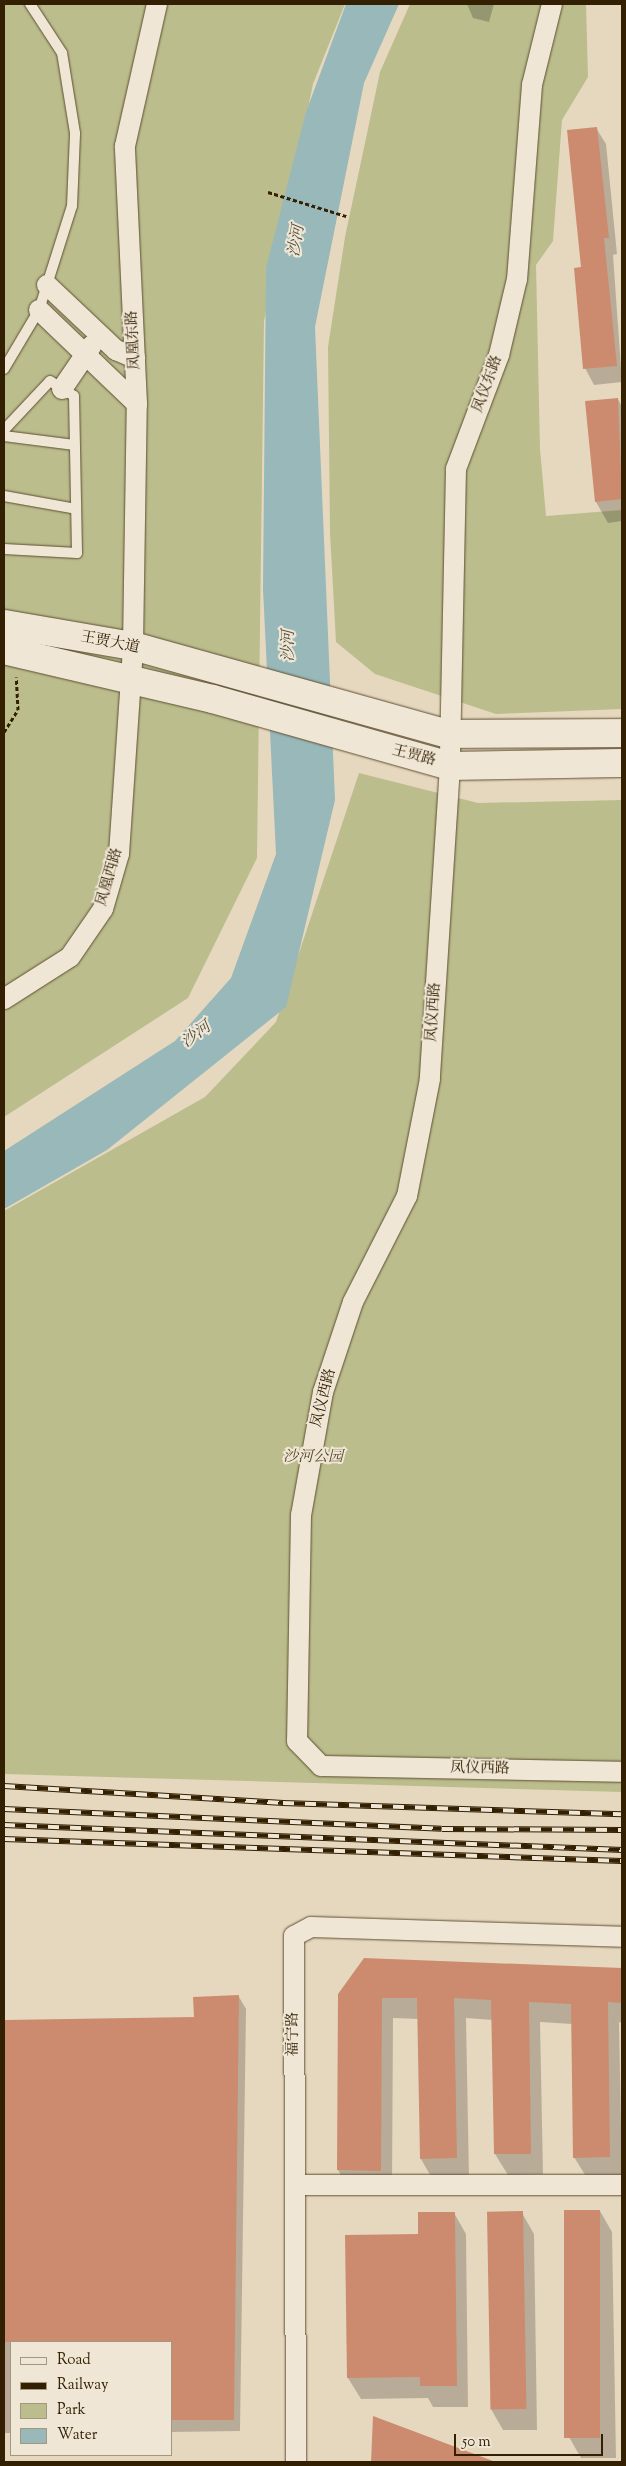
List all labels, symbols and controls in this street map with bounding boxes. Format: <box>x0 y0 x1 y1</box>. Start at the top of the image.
water label: 沙河 <box>286 224 310 258</box>
street label: 凤凰东路 <box>123 310 145 370</box>
street label: 凤仪东路 <box>469 353 507 415</box>
street label: 王贾大道 <box>79 628 141 658</box>
water label: 沙河 <box>280 630 300 662</box>
street label: 王贾路 <box>390 741 438 771</box>
street label: 凤凰西路 <box>93 846 127 908</box>
street label: 凤仪西路 <box>423 981 445 1043</box>
water label: 沙河 <box>178 1019 216 1053</box>
street label: 凤仪西路 <box>308 1367 340 1429</box>
park label: 沙河公园 <box>283 1449 343 1467</box>
street label: 凤仪西路 <box>450 1759 510 1779</box>
street label: 福宁路 <box>285 2012 303 2056</box>
legend <box>10 2341 172 2456</box>
text: Road <box>57 2350 91 2371</box>
text: Railway <box>57 2375 108 2396</box>
text: Park <box>57 2400 86 2421</box>
scale bar <box>456 2424 605 2456</box>
text: Water <box>57 2425 97 2446</box>
text: 50 m <box>462 2432 491 2453</box>

